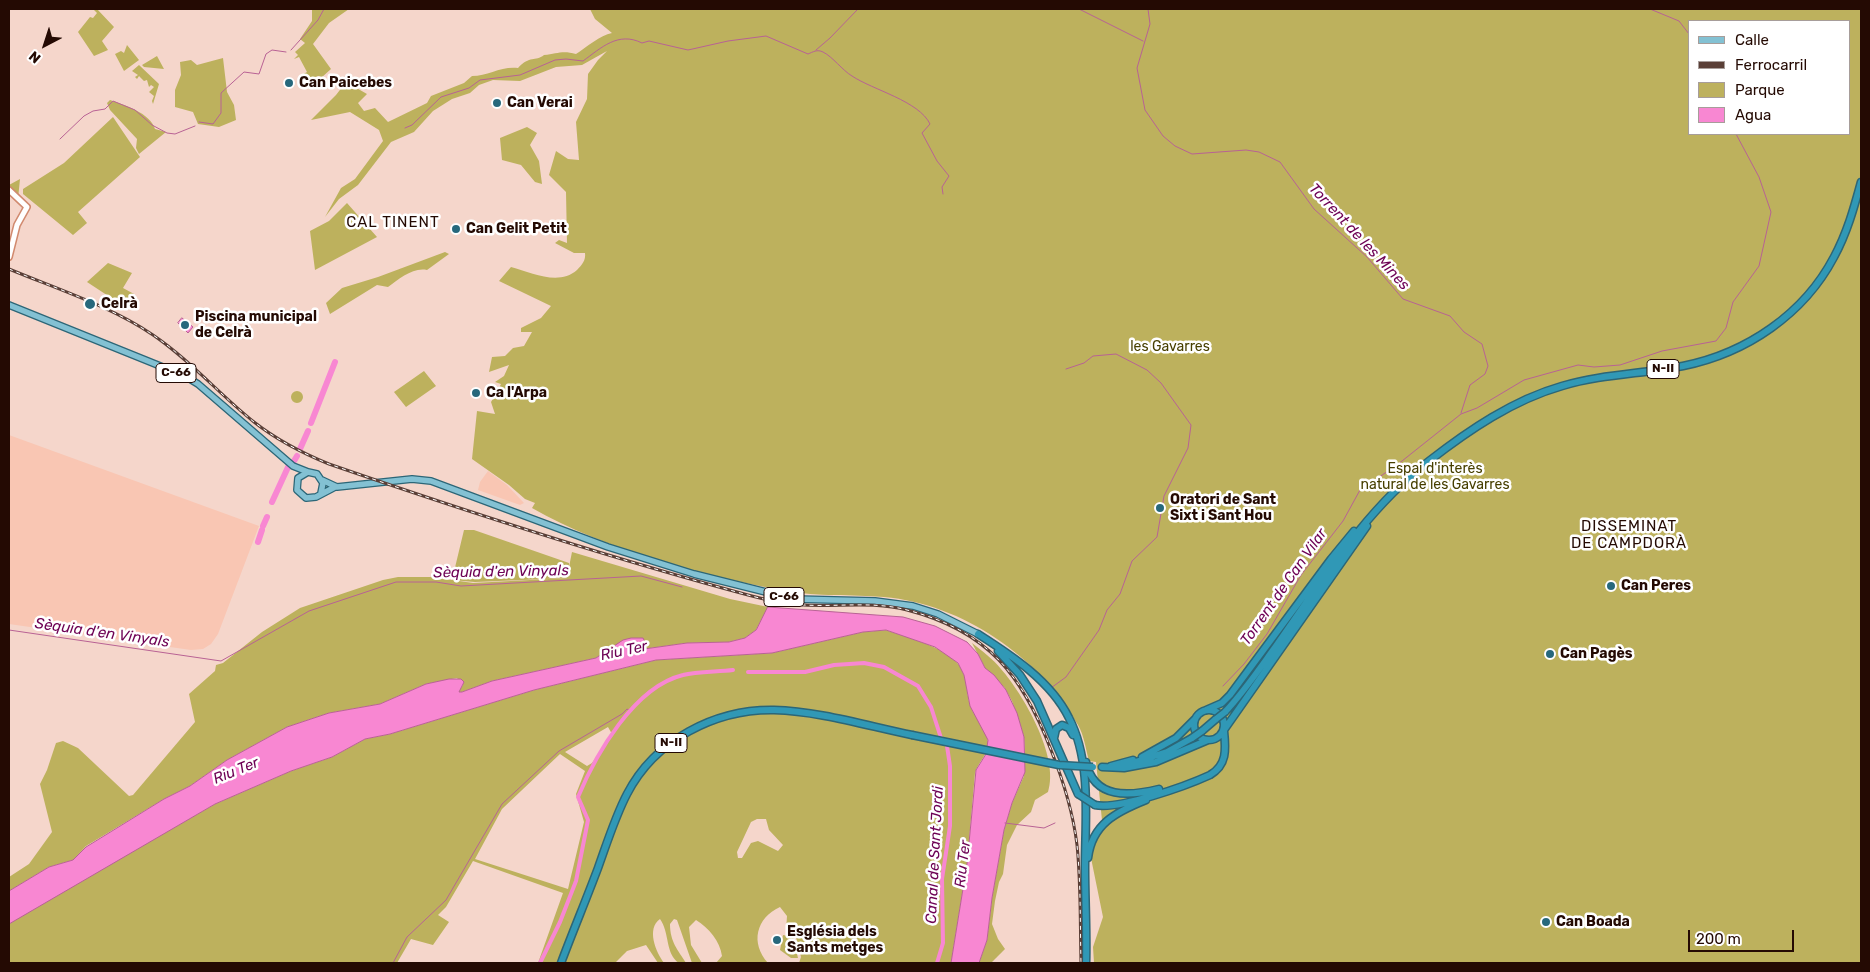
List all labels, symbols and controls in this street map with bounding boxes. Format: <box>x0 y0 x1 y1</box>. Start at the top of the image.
north arrow <box>20 20 70 70</box>
legend <box>1688 20 1850 135</box>
text: Calle <box>1735 31 1769 49</box>
text: N <box>26 47 44 67</box>
text: Ferrocarril <box>1735 56 1807 74</box>
place label: Can Paicebes <box>299 75 392 91</box>
marker: Can Paicebes <box>283 77 295 89</box>
text: Parque <box>1735 81 1785 99</box>
place label: Can Verai <box>507 95 573 111</box>
marker: Can Verai <box>491 97 503 109</box>
text: Agua <box>1735 106 1771 124</box>
water label: Torrent de les Mines <box>1305 180 1413 294</box>
district label: CAL TINENT <box>345 214 441 232</box>
place label: Can Gelit Petit <box>466 221 567 237</box>
marker: Can Gelit Petit <box>450 223 462 235</box>
place label: Celrà <box>101 296 138 312</box>
marker: Celrà <box>83 297 97 311</box>
place label: Piscina municipal de Celrà <box>195 309 317 342</box>
marker: Piscina municipal de Celrà <box>179 319 191 331</box>
park label: les Gavarres <box>1130 339 1210 355</box>
road number: N-II <box>1647 359 1679 378</box>
road number: C-66 <box>156 363 196 382</box>
place label: Ca l'Arpa <box>486 385 547 401</box>
marker: Ca l'Arpa <box>470 387 482 399</box>
park label: Espai d'interès natural de les Gavarres <box>1360 461 1510 494</box>
place label: Oratori de Sant Sixt i Sant Hou <box>1170 492 1276 524</box>
marker: Oratori de Sant Sixt i Sant Hou <box>1154 502 1166 514</box>
district label: DISSEMINAT DE CAMPDORÀ <box>1570 518 1688 553</box>
water label: Torrent de Can Vilar <box>1237 525 1331 649</box>
water label: Sèquia d'en Vinyals <box>433 562 569 582</box>
place label: Can Peres <box>1621 578 1691 594</box>
marker: Can Peres <box>1605 580 1617 592</box>
road number: C-66 <box>764 588 804 606</box>
water label: Sèquia d'en Vinyals <box>34 615 170 651</box>
water label: Riu Ter <box>599 637 649 665</box>
place label: Can Pagès <box>1560 646 1633 662</box>
marker: Can Pagès <box>1544 648 1556 660</box>
road number: N-II <box>655 734 687 752</box>
water label: Riu Ter <box>211 754 261 788</box>
water label: Canal de Sant Jordi <box>922 786 948 924</box>
water label: Riu Ter <box>951 839 975 889</box>
place label: Can Boada <box>1556 914 1630 930</box>
marker: Can Boada <box>1540 916 1552 928</box>
scale bar <box>1690 920 1796 952</box>
place label: Església dels Sants metges <box>787 924 883 956</box>
text: 200 m <box>1696 930 1741 948</box>
marker: Església dels Sants metges <box>771 934 783 946</box>

